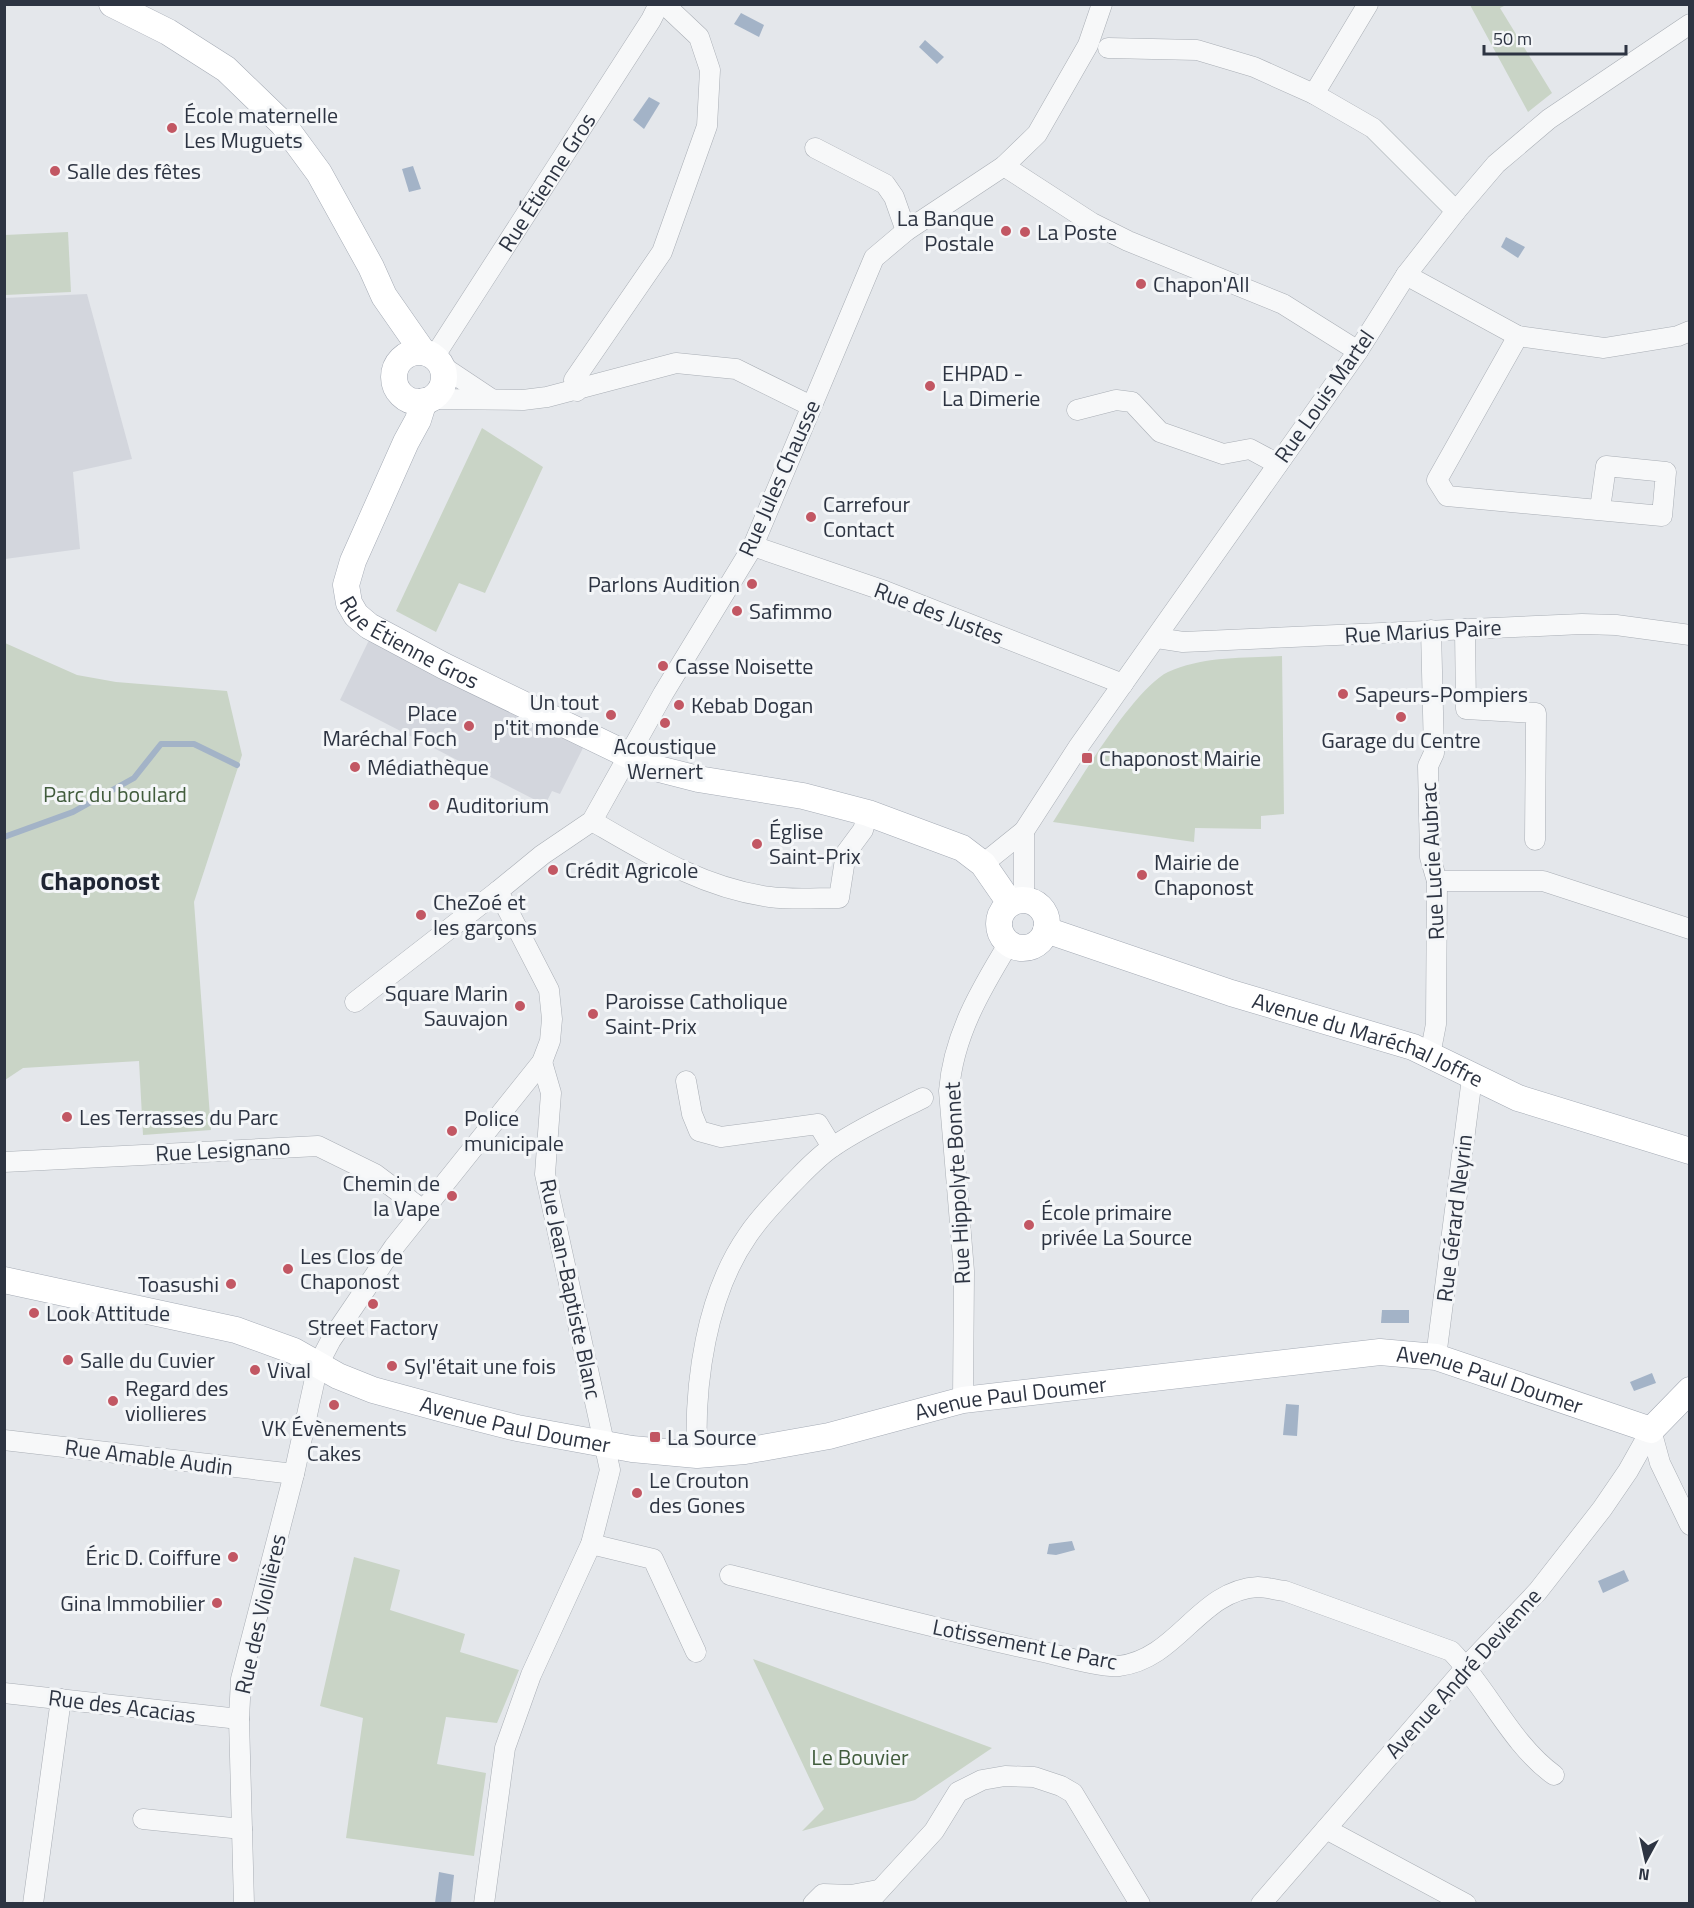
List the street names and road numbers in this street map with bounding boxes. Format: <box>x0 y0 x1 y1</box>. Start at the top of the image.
street label: Rue Étienne Gros <box>489 106 604 258</box>
street label: Rue Louis Martel <box>1265 322 1383 470</box>
street label: Rue Jules Chausse <box>729 394 829 562</box>
street label: Rue des Justes <box>869 573 1009 653</box>
street label: Rue Étienne Gros <box>331 589 485 698</box>
street label: Rue Marius Paire <box>1344 610 1502 652</box>
street label: Rue Lucie Aubrac <box>1411 781 1453 941</box>
street label: Avenue du Maréchal Joffre <box>1248 983 1489 1096</box>
street label: Rue Hippolyte Bonnet <box>935 1081 979 1285</box>
street label: Rue Lesignano <box>155 1129 291 1171</box>
street label: Rue Gérard Neyrin <box>1427 1132 1481 1304</box>
street label: Rue Jean-Baptiste Blanc <box>531 1176 611 1402</box>
street label: Avenue Paul Doumer <box>1395 1337 1588 1423</box>
street label: Avenue Paul Doumer <box>911 1367 1109 1429</box>
street label: Avenue Paul Doumer <box>416 1387 614 1462</box>
street label: Rue Amable Audin <box>63 1430 235 1484</box>
street label: Rue des Viollières <box>225 1531 295 1697</box>
street label: Avenue André Devienne <box>1377 1580 1549 1766</box>
street label: Lotissement Le Parc <box>930 1609 1120 1679</box>
street label: Rue des Acacias <box>46 1680 198 1732</box>

